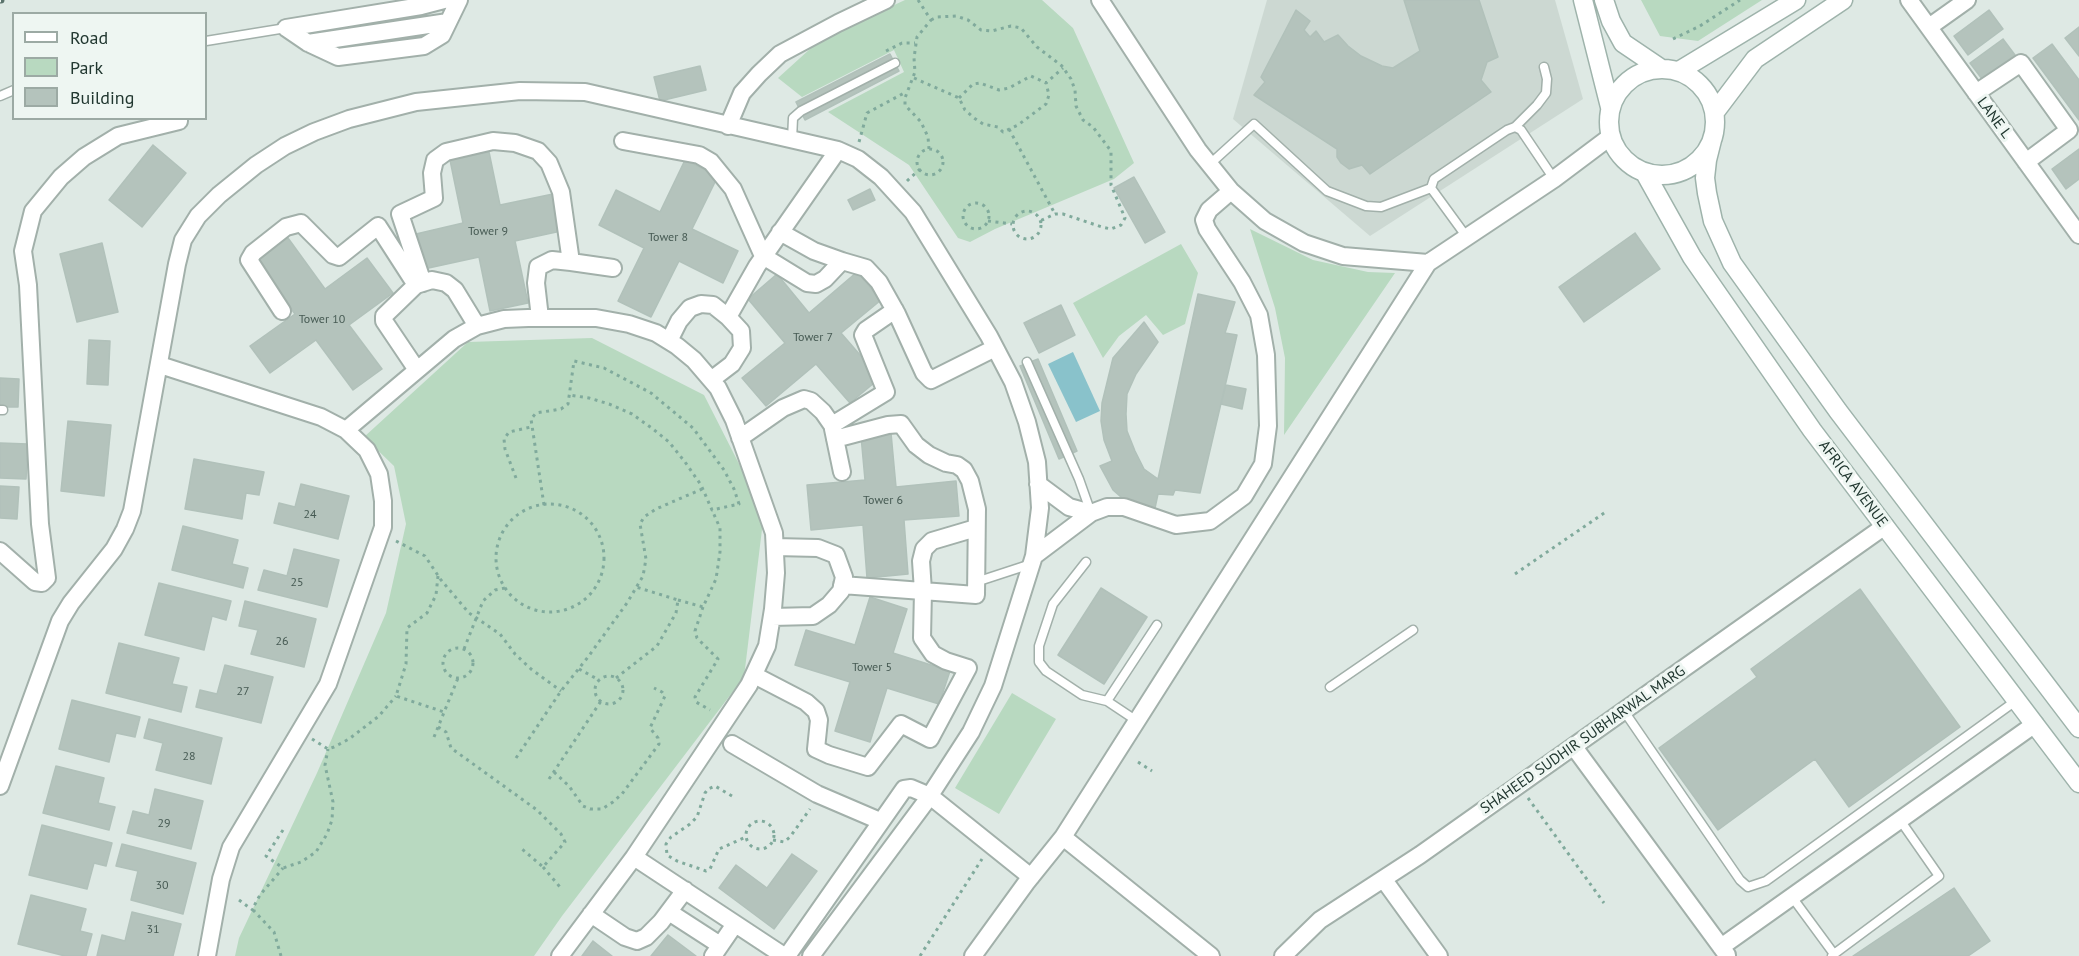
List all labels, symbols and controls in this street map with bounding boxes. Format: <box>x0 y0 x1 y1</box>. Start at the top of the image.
legend <box>12 12 207 120</box>
text: Road <box>70 26 108 49</box>
text: Park <box>70 56 103 79</box>
text: Building <box>70 86 134 109</box>
street label: LANE L <box>1973 94 2015 142</box>
house number: Tower 9 <box>468 225 508 239</box>
house number: Tower 8 <box>648 231 688 245</box>
house number: Tower 10 <box>299 313 345 327</box>
house number: Tower 7 <box>793 331 833 345</box>
street label: AFRICA AVENUE <box>1815 437 1891 531</box>
house number: Tower 6 <box>863 494 903 508</box>
house number: 24 <box>303 508 317 522</box>
house number: 25 <box>290 576 304 590</box>
house number: 26 <box>275 635 289 649</box>
house number: Tower 5 <box>852 661 892 675</box>
street label: SHAHEED SUDHIR SUBHARWAL MARG <box>1477 662 1689 818</box>
house number: 27 <box>236 685 250 699</box>
house number: 28 <box>182 750 196 764</box>
house number: 29 <box>157 817 171 831</box>
house number: 30 <box>155 879 169 893</box>
house number: 31 <box>146 923 160 937</box>

